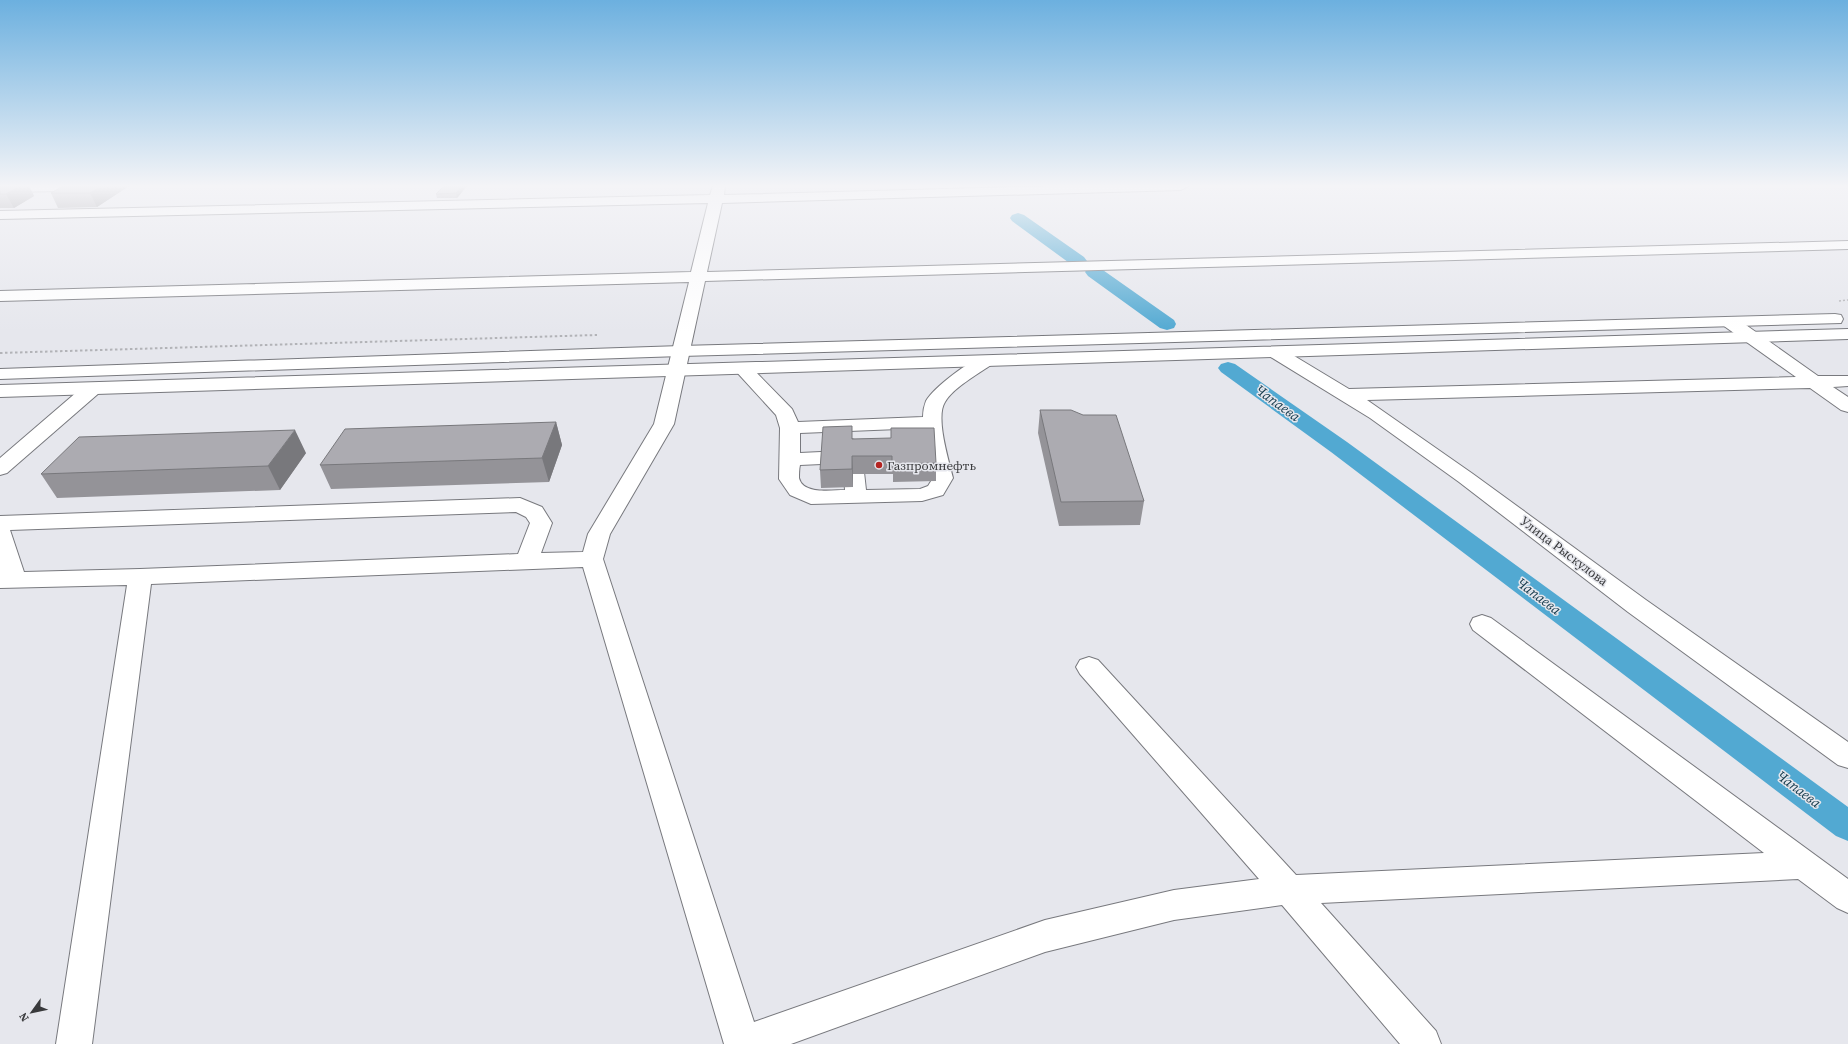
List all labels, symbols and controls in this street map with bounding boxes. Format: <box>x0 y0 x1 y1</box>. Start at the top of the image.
water label: Чапаева <box>1252 380 1305 426</box>
place label: Газпромнефть <box>887 457 976 474</box>
marker: Газпромнефть <box>874 460 884 470</box>
street label: Улица Рыскулова <box>1517 512 1612 590</box>
water label: Чапаева <box>1513 573 1566 620</box>
water label: Чапаева <box>1773 766 1826 813</box>
north arrow <box>12 992 52 1032</box>
text: N <box>16 1010 33 1025</box>

